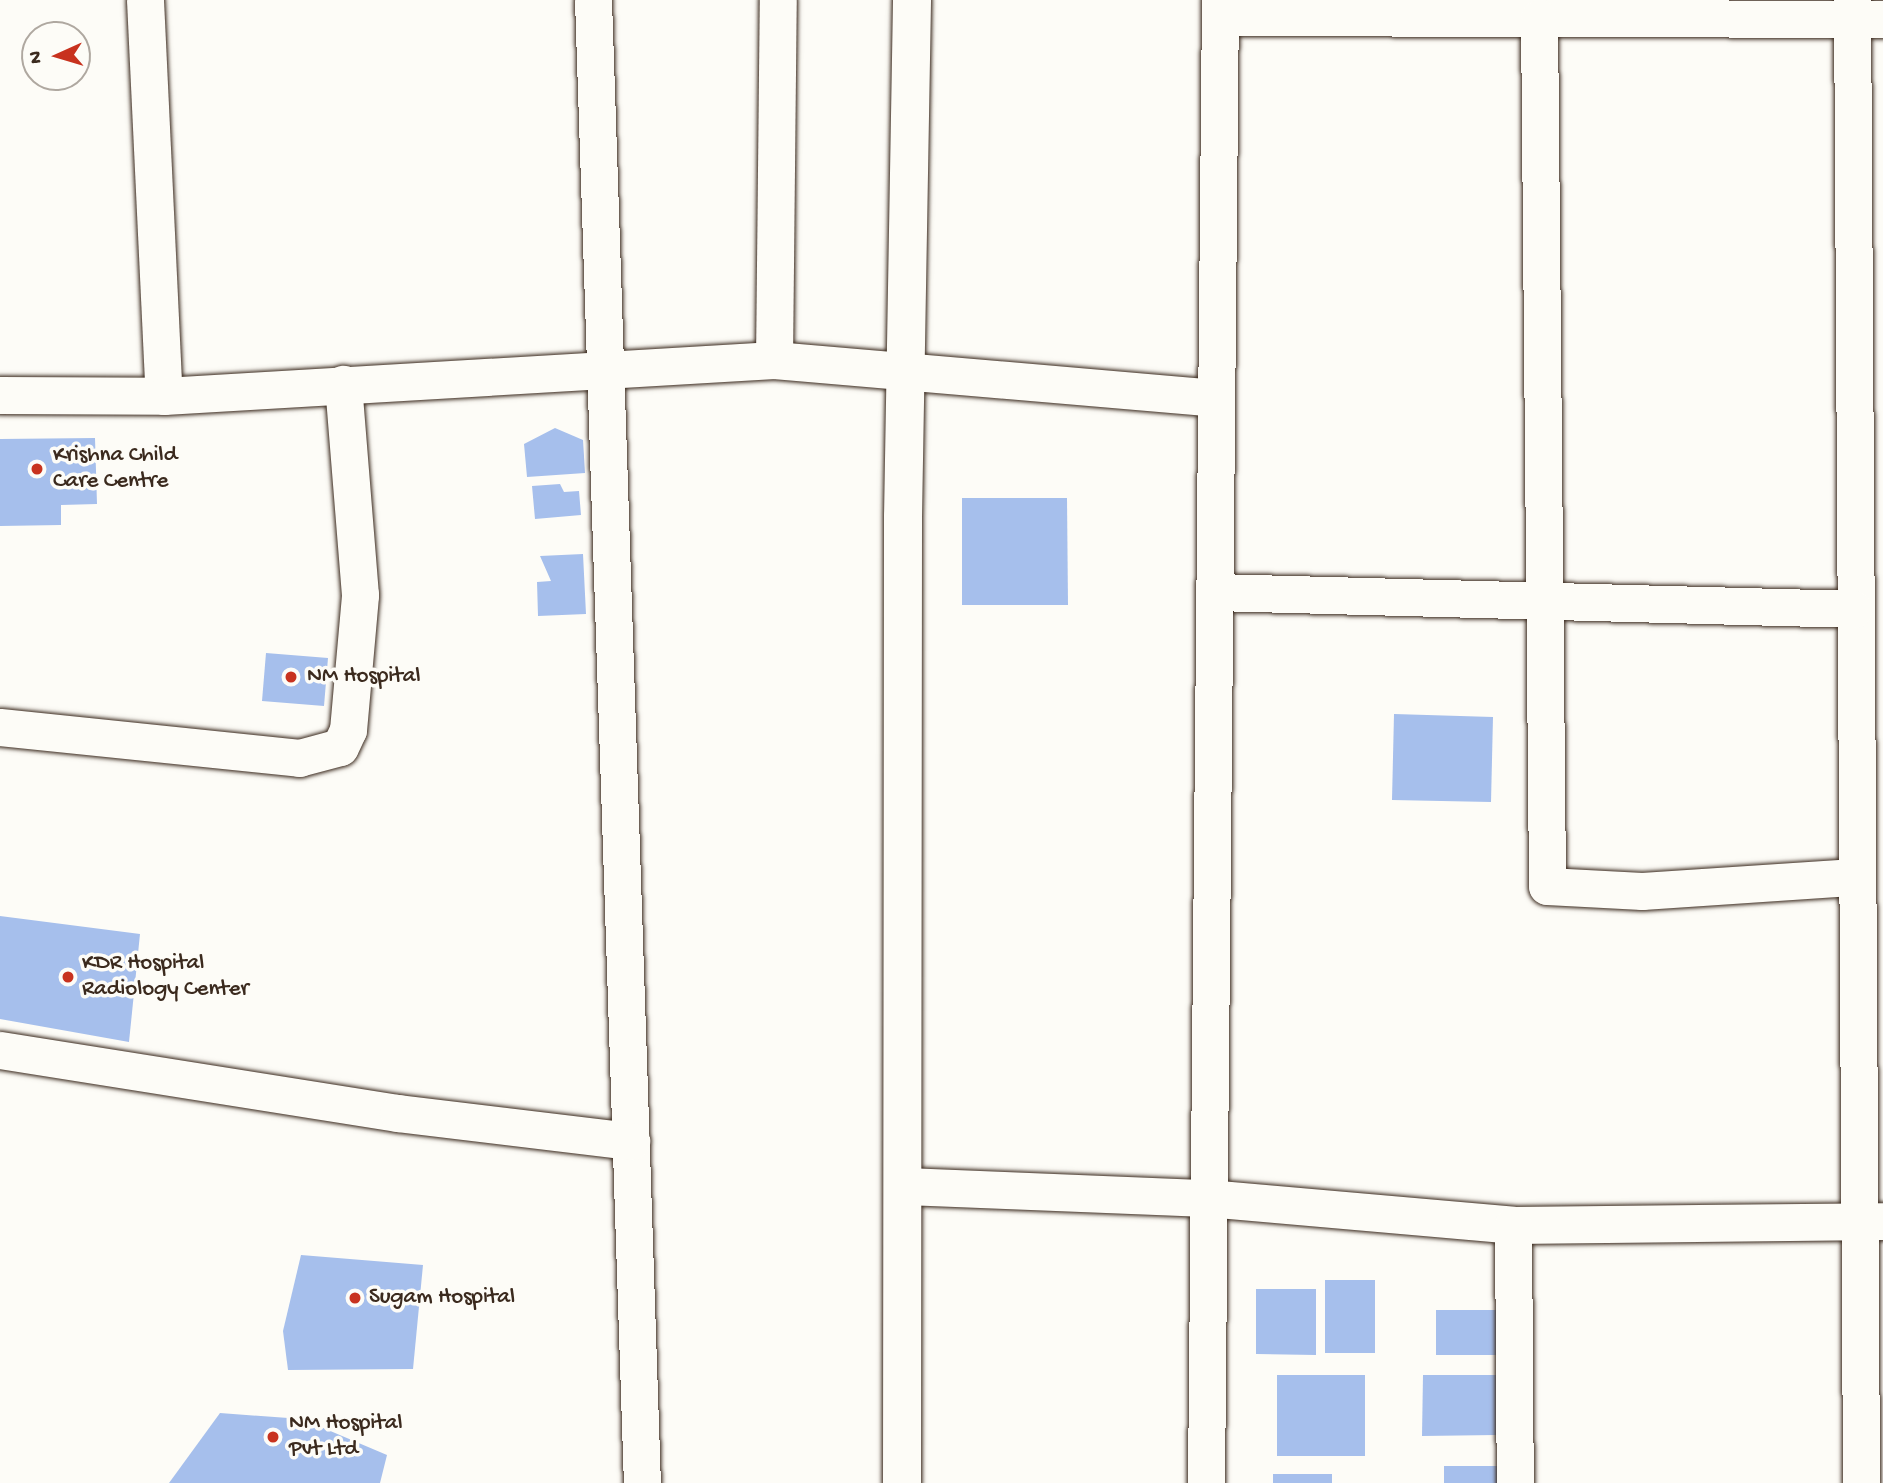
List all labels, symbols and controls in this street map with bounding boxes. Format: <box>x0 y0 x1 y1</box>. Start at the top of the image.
north arrow <box>21 21 91 91</box>
text: N <box>25 50 48 64</box>
place label: Krishna Child Care Centre <box>53 442 177 496</box>
marker: Krishna Child Care Centre <box>27 459 47 479</box>
place label: NM Hospital <box>307 663 420 691</box>
marker: NM Hospital <box>281 667 301 687</box>
place label: KDR Hospital Radiology Center <box>82 950 249 1004</box>
marker: KDR Hospital Radiology Center <box>60 969 76 985</box>
place label: Sugam Hospital <box>369 1284 515 1312</box>
marker: Sugam Hospital <box>347 1290 363 1306</box>
place label: NM Hospital Pvt Ltd <box>289 1410 402 1464</box>
marker: NM Hospital Pvt Ltd <box>263 1427 283 1447</box>

